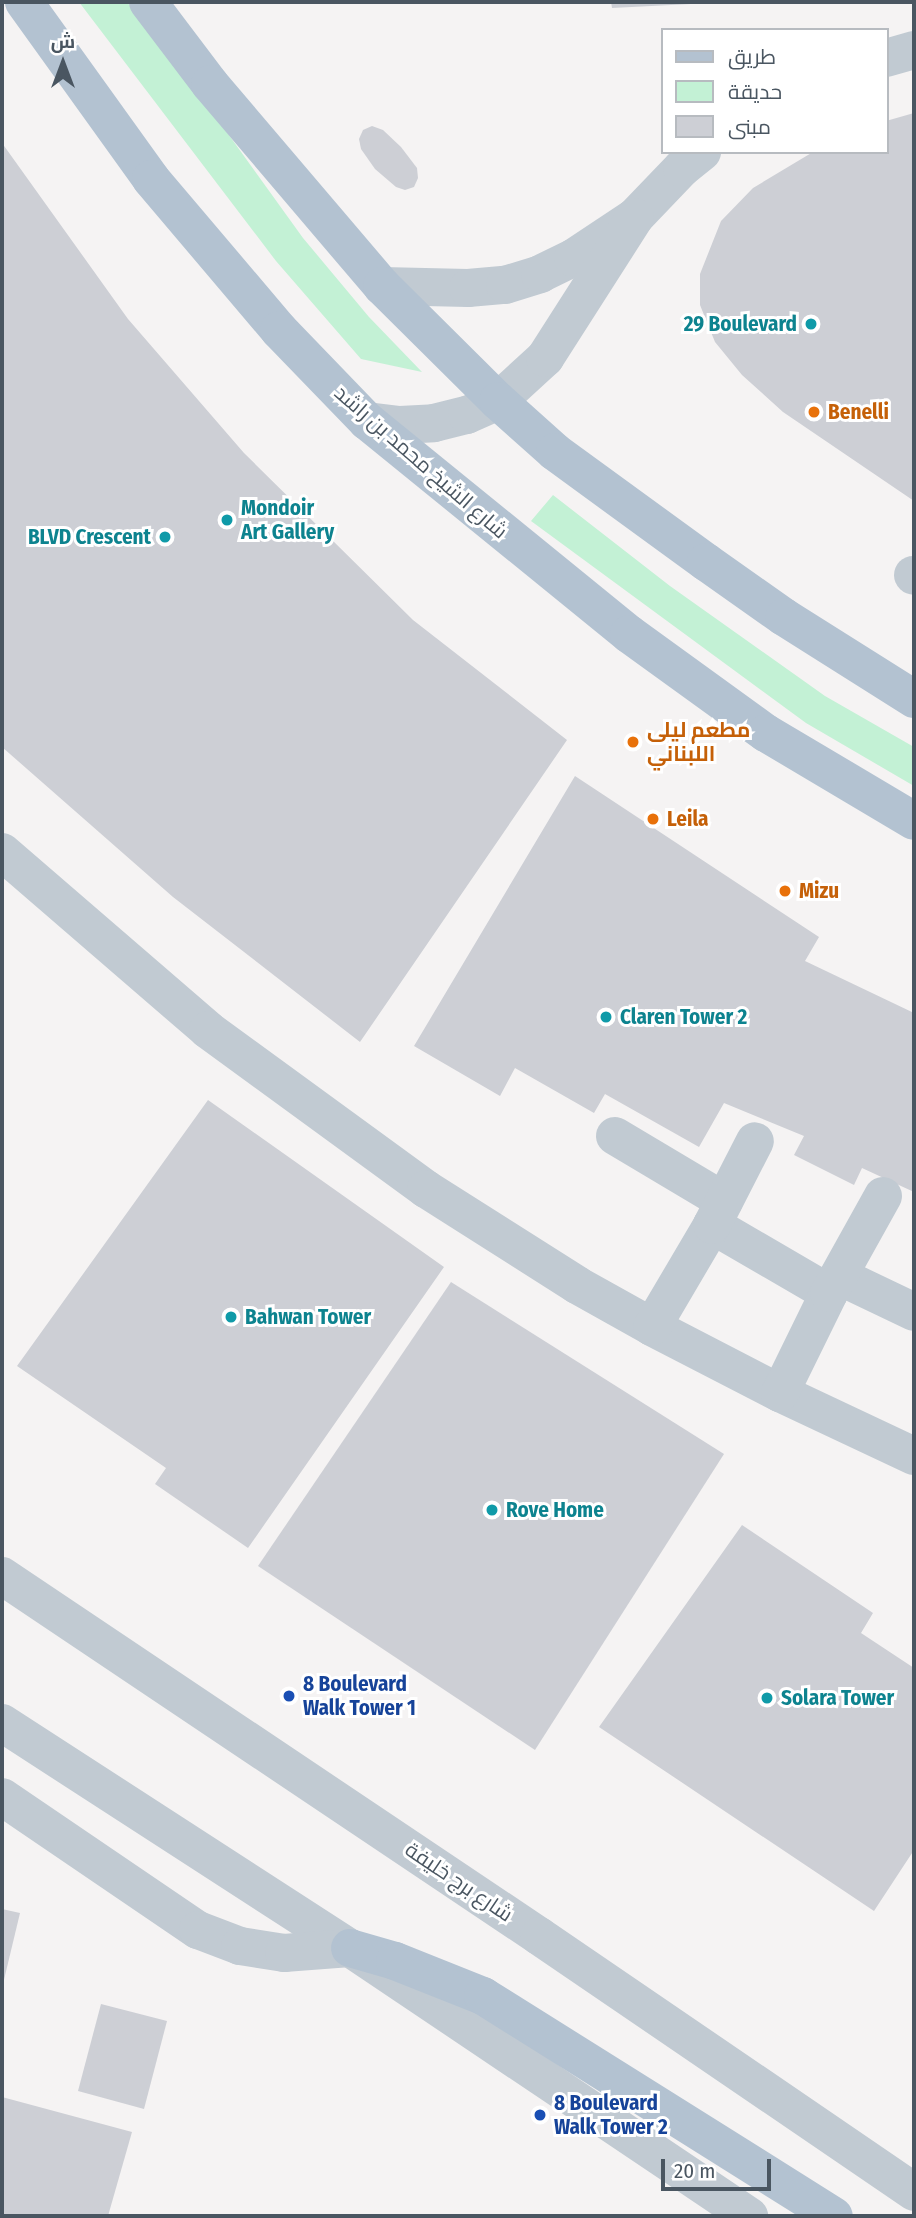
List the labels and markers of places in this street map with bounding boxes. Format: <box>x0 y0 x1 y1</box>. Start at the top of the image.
place label: 29 Boulevard <box>684 311 797 337</box>
marker: 29 Boulevard <box>803 316 819 332</box>
place label: Benelli <box>828 399 889 425</box>
marker: Benelli <box>806 404 822 420</box>
place label: Mondoir Art Gallery <box>241 495 334 545</box>
marker: Mondoir Art Gallery <box>219 512 235 528</box>
place label: BLVD Crescent <box>28 524 151 550</box>
marker: BLVD Crescent <box>157 529 173 545</box>
place label: مطعم ليلى اللبناني <box>647 717 750 767</box>
marker: مطعم ليلى اللبناني <box>625 734 641 750</box>
place label: Leila <box>667 806 708 832</box>
marker: Leila <box>645 811 661 827</box>
place label: Mizu <box>799 878 839 904</box>
marker: Mizu <box>777 883 793 899</box>
place label: Claren Tower 2 <box>620 1004 747 1030</box>
marker: Claren Tower 2 <box>598 1009 614 1025</box>
place label: Bahwan Tower <box>245 1304 371 1330</box>
marker: Bahwan Tower <box>223 1309 239 1325</box>
place label: Rove Home <box>506 1497 604 1523</box>
marker: Rove Home <box>484 1502 500 1518</box>
place label: 8 Boulevard Walk Tower 1 <box>303 1671 416 1721</box>
place label: Solara Tower <box>781 1685 894 1711</box>
marker: 8 Boulevard Walk Tower 1 <box>281 1688 297 1704</box>
marker: Solara Tower <box>759 1690 775 1706</box>
place label: 8 Boulevard Walk Tower 2 <box>554 2090 668 2140</box>
marker: 8 Boulevard Walk Tower 2 <box>532 2107 548 2123</box>

